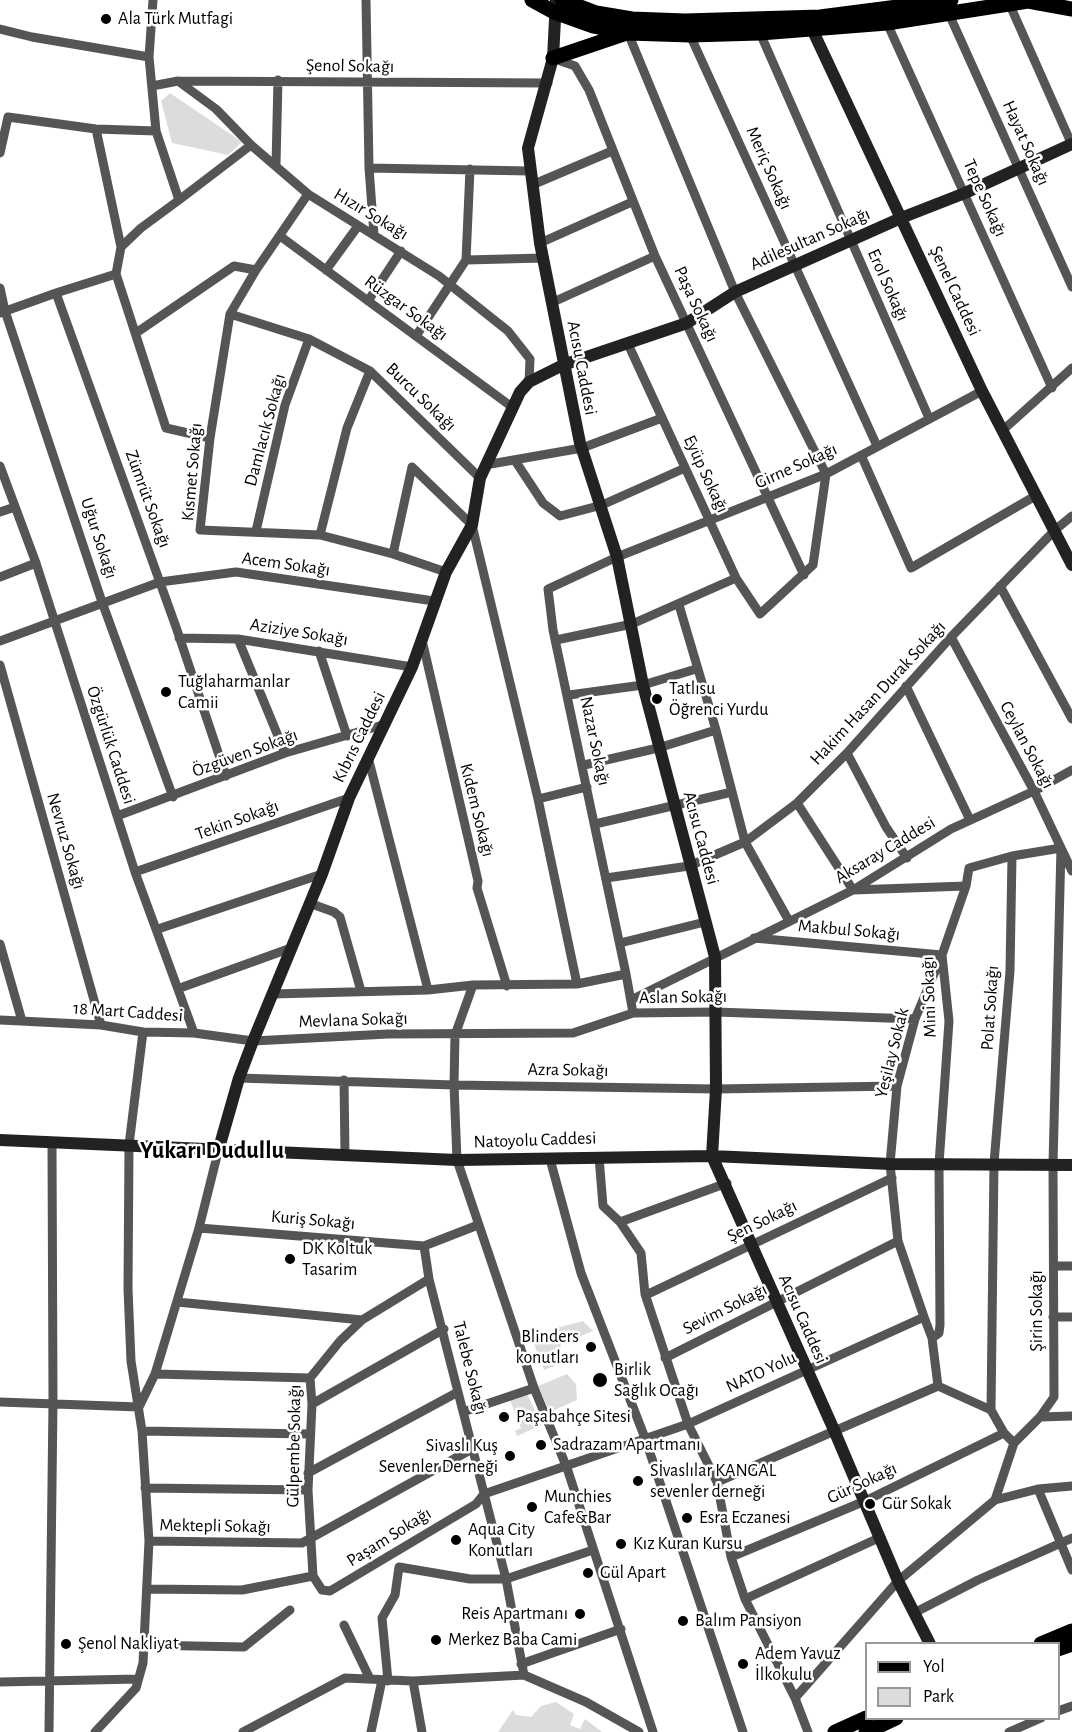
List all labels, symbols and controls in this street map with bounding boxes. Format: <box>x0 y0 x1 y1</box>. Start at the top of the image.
place label: Ala Türk Mutfagi <box>118 8 233 30</box>
marker: Ala Türk Mutfagi <box>99 12 113 26</box>
street label: Şenol Sokağı <box>306 54 394 78</box>
street label: Hayat Sokağı <box>998 97 1054 189</box>
street label: Meriç Sokağı <box>741 123 797 213</box>
street label: Tepe Sokağı <box>958 156 1012 240</box>
street label: Hızır Sokağı <box>330 183 412 245</box>
street label: Adilesultan Sokağı <box>747 203 873 275</box>
street label: Şenel Caddesi <box>925 242 985 340</box>
street label: Erol Sokağı <box>863 246 913 324</box>
street label: Paşa Sokağı <box>669 263 723 345</box>
street label: Rüzgar Sokağı <box>360 270 452 346</box>
street label: Acısu Caddesi <box>562 319 602 417</box>
street label: Burcu Sokağı <box>381 358 461 436</box>
street label: Damlacık Sokağı <box>240 371 290 489</box>
street label: Kısmet Sokağı <box>177 422 207 522</box>
street label: Eyüp Sokağı <box>679 432 733 516</box>
street label: Girne Sokağı <box>752 438 840 494</box>
street label: Zümrüt Sokağı <box>120 447 176 551</box>
street label: Uğur Sokağı <box>76 495 122 581</box>
street label: Acem Sokağı <box>240 547 332 581</box>
street label: Aziziye Sokağı <box>248 614 350 650</box>
street label: Hakim Hasan Durak Sokağı <box>805 616 951 770</box>
place label: Tuğlaharmanlar Camii <box>178 671 290 714</box>
place label: Tatlısu Öğrenci Yurdu <box>669 678 768 720</box>
street label: Özgürlük Caddesi <box>82 683 140 807</box>
marker: Tuğlaharmanlar Camii <box>159 685 173 699</box>
street label: Kıbrıs Caddesi <box>328 688 390 786</box>
marker: Tatlısu Öğrenci Yurdu <box>650 692 664 706</box>
street label: Nazar Sokağı <box>575 694 615 788</box>
street label: Ceylan Sokağı <box>995 698 1059 792</box>
street label: Özgüven Sokağı <box>189 724 301 782</box>
street label: Kıdem Sokağı <box>455 761 499 859</box>
street label: Acısu Caddesi <box>678 789 724 887</box>
street label: Nevruz Sokağı <box>42 790 90 892</box>
street label: Tekin Sokağı <box>192 795 282 845</box>
street label: Aksaray Caddesi <box>831 812 939 888</box>
street label: Makbul Sokağı <box>797 915 901 945</box>
street label: Mini Sokağı <box>917 956 941 1038</box>
street label: Polat Sokağı <box>976 965 1004 1051</box>
street label: Aslan Sokağı <box>639 985 727 1009</box>
street label: 18 Mart Caddesi <box>72 997 184 1027</box>
street label: Yeşilay Sokak <box>870 1006 914 1100</box>
street label: Mevlana Sokağı <box>298 1007 408 1033</box>
street label: Azra Sokağı <box>527 1058 609 1082</box>
street label: Natoyolu Caddesi <box>473 1127 597 1153</box>
district label: Yukarı Dudullu <box>140 1137 284 1165</box>
street label: Şen Sokağı <box>724 1195 800 1247</box>
street label: Kuriş Sokağı <box>270 1206 356 1234</box>
place label: DK Koltuk Tasarim <box>302 1238 372 1280</box>
marker: DK Koltuk Tasarim <box>283 1252 297 1266</box>
street label: Şirin Sokağı <box>1026 1270 1048 1352</box>
street label: Acısu Caddesi <box>774 1271 832 1367</box>
street label: Sevim Sokağı <box>679 1278 771 1340</box>
street label: Talebe Sokağı <box>448 1319 492 1417</box>
place label: Blinders konutları <box>515 1326 579 1368</box>
marker: Blinders konutları <box>584 1340 598 1354</box>
street label: NATO Yolu <box>722 1346 800 1398</box>
place label: Birlik Sağlık Ocağı <box>614 1359 699 1402</box>
marker: Birlik Sağlık Ocağı <box>591 1371 609 1389</box>
street label: Gülpembe Sokağı <box>282 1384 306 1508</box>
place label: Paşabahçe Sitesi <box>516 1406 631 1428</box>
marker: Paşabahçe Sitesi <box>497 1410 511 1424</box>
place label: Sadrazam Apartmanı <box>553 1434 701 1456</box>
place label: Sivaslı Kuş Sevenler Derneği <box>379 1435 498 1478</box>
marker: Sadrazam Apartmanı <box>534 1438 548 1452</box>
marker: Sivaslı Kuş Sevenler Derneği <box>503 1449 517 1463</box>
street label: Gür Sokağı <box>824 1457 900 1509</box>
place label: Sİvaslılar KANGAL sevenler derneği <box>650 1460 776 1502</box>
marker: Sİvaslılar KANGAL sevenler derneği <box>631 1474 645 1488</box>
place label: Munchies Cafe&Bar <box>544 1486 612 1528</box>
place label: Gür Sokak <box>882 1493 952 1515</box>
marker: Gür Sokak <box>863 1497 877 1511</box>
marker: Munchies Cafe&Bar <box>525 1500 539 1514</box>
street label: Paşam Sokağı <box>343 1503 435 1571</box>
place label: Esra Eczanesi <box>699 1507 791 1529</box>
marker: Esra Eczanesi <box>680 1511 694 1525</box>
street label: Mektepli Sokağı <box>159 1514 271 1538</box>
place label: Aqua City Konutları <box>468 1519 535 1562</box>
marker: Aqua City Konutları <box>449 1533 463 1547</box>
place label: Kız Kuran Kursu <box>633 1533 742 1555</box>
marker: Kız Kuran Kursu <box>614 1537 628 1551</box>
place label: Gül Apart <box>600 1562 666 1584</box>
marker: Gül Apart <box>581 1566 595 1580</box>
place label: Reis Apartmanı <box>461 1603 568 1625</box>
marker: Reis Apartmanı <box>573 1607 587 1621</box>
place label: Balım Pansiyon <box>695 1610 802 1632</box>
marker: Balım Pansiyon <box>676 1614 690 1628</box>
place label: Merkez Baba Cami <box>448 1629 577 1651</box>
place label: Şenol Nakliyat <box>78 1633 179 1655</box>
marker: Merkez Baba Cami <box>429 1633 443 1647</box>
marker: Şenol Nakliyat <box>59 1637 73 1651</box>
legend <box>865 1642 1060 1720</box>
place label: Adem Yavuz İlkokulu <box>755 1643 841 1686</box>
marker: Adem Yavuz İlkokulu <box>736 1657 750 1671</box>
text: Yol <box>923 1658 945 1676</box>
text: Park <box>923 1688 954 1706</box>

